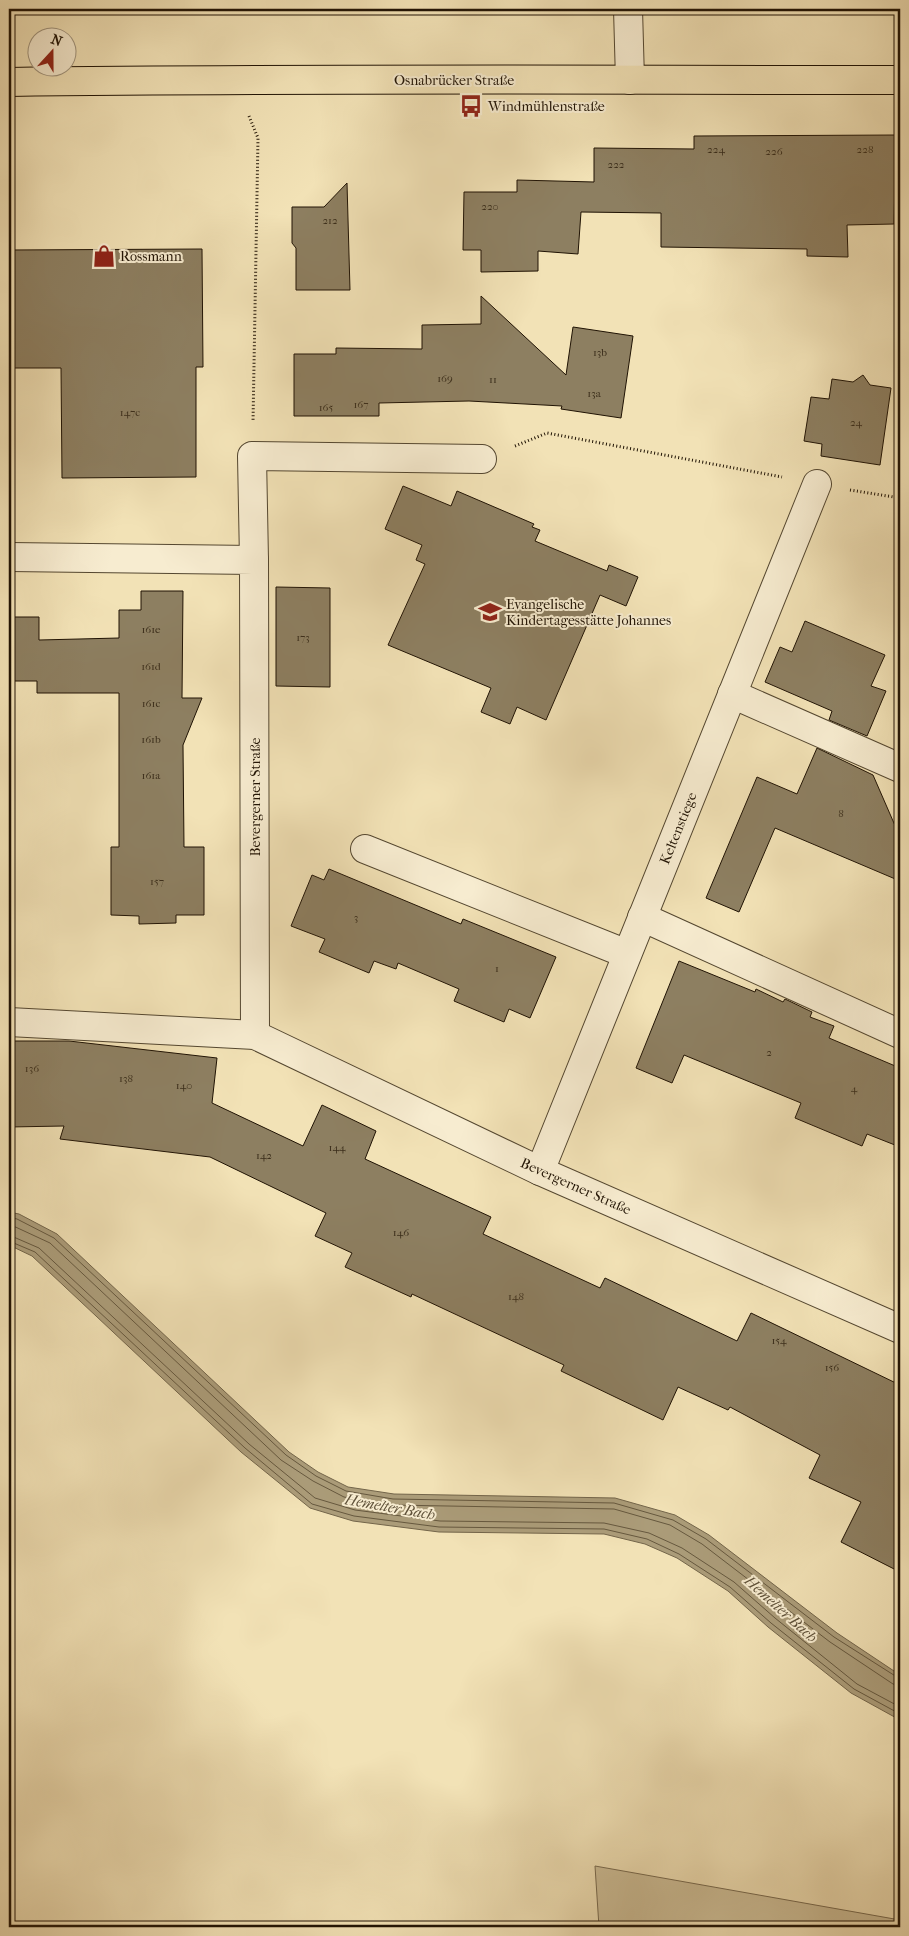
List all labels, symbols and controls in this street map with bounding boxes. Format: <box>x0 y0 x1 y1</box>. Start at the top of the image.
north arrow <box>28 28 78 78</box>
text: N <box>48 30 65 50</box>
street label: Osnabrücker Straße <box>394 72 514 89</box>
bus stop icon: Windmühlenstraße <box>458 93 484 119</box>
place label: Windmühlenstraße <box>487 98 605 115</box>
house number: 224 <box>707 143 725 156</box>
house number: 228 <box>857 143 873 156</box>
house number: 226 <box>765 145 783 158</box>
house number: 222 <box>608 158 625 171</box>
house number: 220 <box>481 200 499 213</box>
house number: 212 <box>322 214 338 227</box>
shop icon: Rossmann <box>91 243 117 269</box>
place label: Rossmann <box>120 248 182 265</box>
house number: 13b <box>593 346 607 359</box>
house number: 169 <box>437 372 453 385</box>
house number: 11 <box>489 373 497 386</box>
house number: 13a <box>587 387 602 400</box>
house number: 167 <box>353 398 369 411</box>
house number: 165 <box>319 401 334 414</box>
house number: 147c <box>120 406 140 419</box>
house number: 24 <box>850 416 863 429</box>
place label: Evangelische Kindertagesstätte Johannes <box>506 596 671 629</box>
school or university icon: Evangelische Kindertagesstätte Johannes <box>477 599 503 625</box>
house number: 161e <box>141 623 161 636</box>
house number: 173 <box>296 631 310 644</box>
house number: 161d <box>141 660 162 673</box>
house number: 161c <box>142 697 160 710</box>
house number: 161b <box>141 733 161 746</box>
street label: Bevergerner Straße <box>247 737 264 857</box>
house number: 161a <box>142 769 161 782</box>
street label: Keltenstiege <box>656 790 701 867</box>
house number: 8 <box>838 807 844 820</box>
house number: 157 <box>150 875 164 888</box>
house number: 3 <box>354 911 358 924</box>
house number: 1 <box>495 962 499 975</box>
house number: 2 <box>766 1046 772 1059</box>
house number: 136 <box>25 1062 39 1075</box>
house number: 138 <box>119 1072 133 1085</box>
house number: 140 <box>176 1079 192 1092</box>
house number: 4 <box>851 1082 858 1095</box>
house number: 144 <box>329 1141 346 1154</box>
house number: 142 <box>256 1149 272 1162</box>
street label: Bevergerner Straße <box>518 1154 634 1218</box>
house number: 146 <box>393 1226 409 1239</box>
house number: 148 <box>508 1290 524 1303</box>
house number: 154 <box>771 1334 787 1347</box>
house number: 156 <box>825 1361 839 1374</box>
water label: Hemelter Bach <box>343 1490 437 1524</box>
water label: Hemelter Bach <box>740 1571 821 1646</box>

